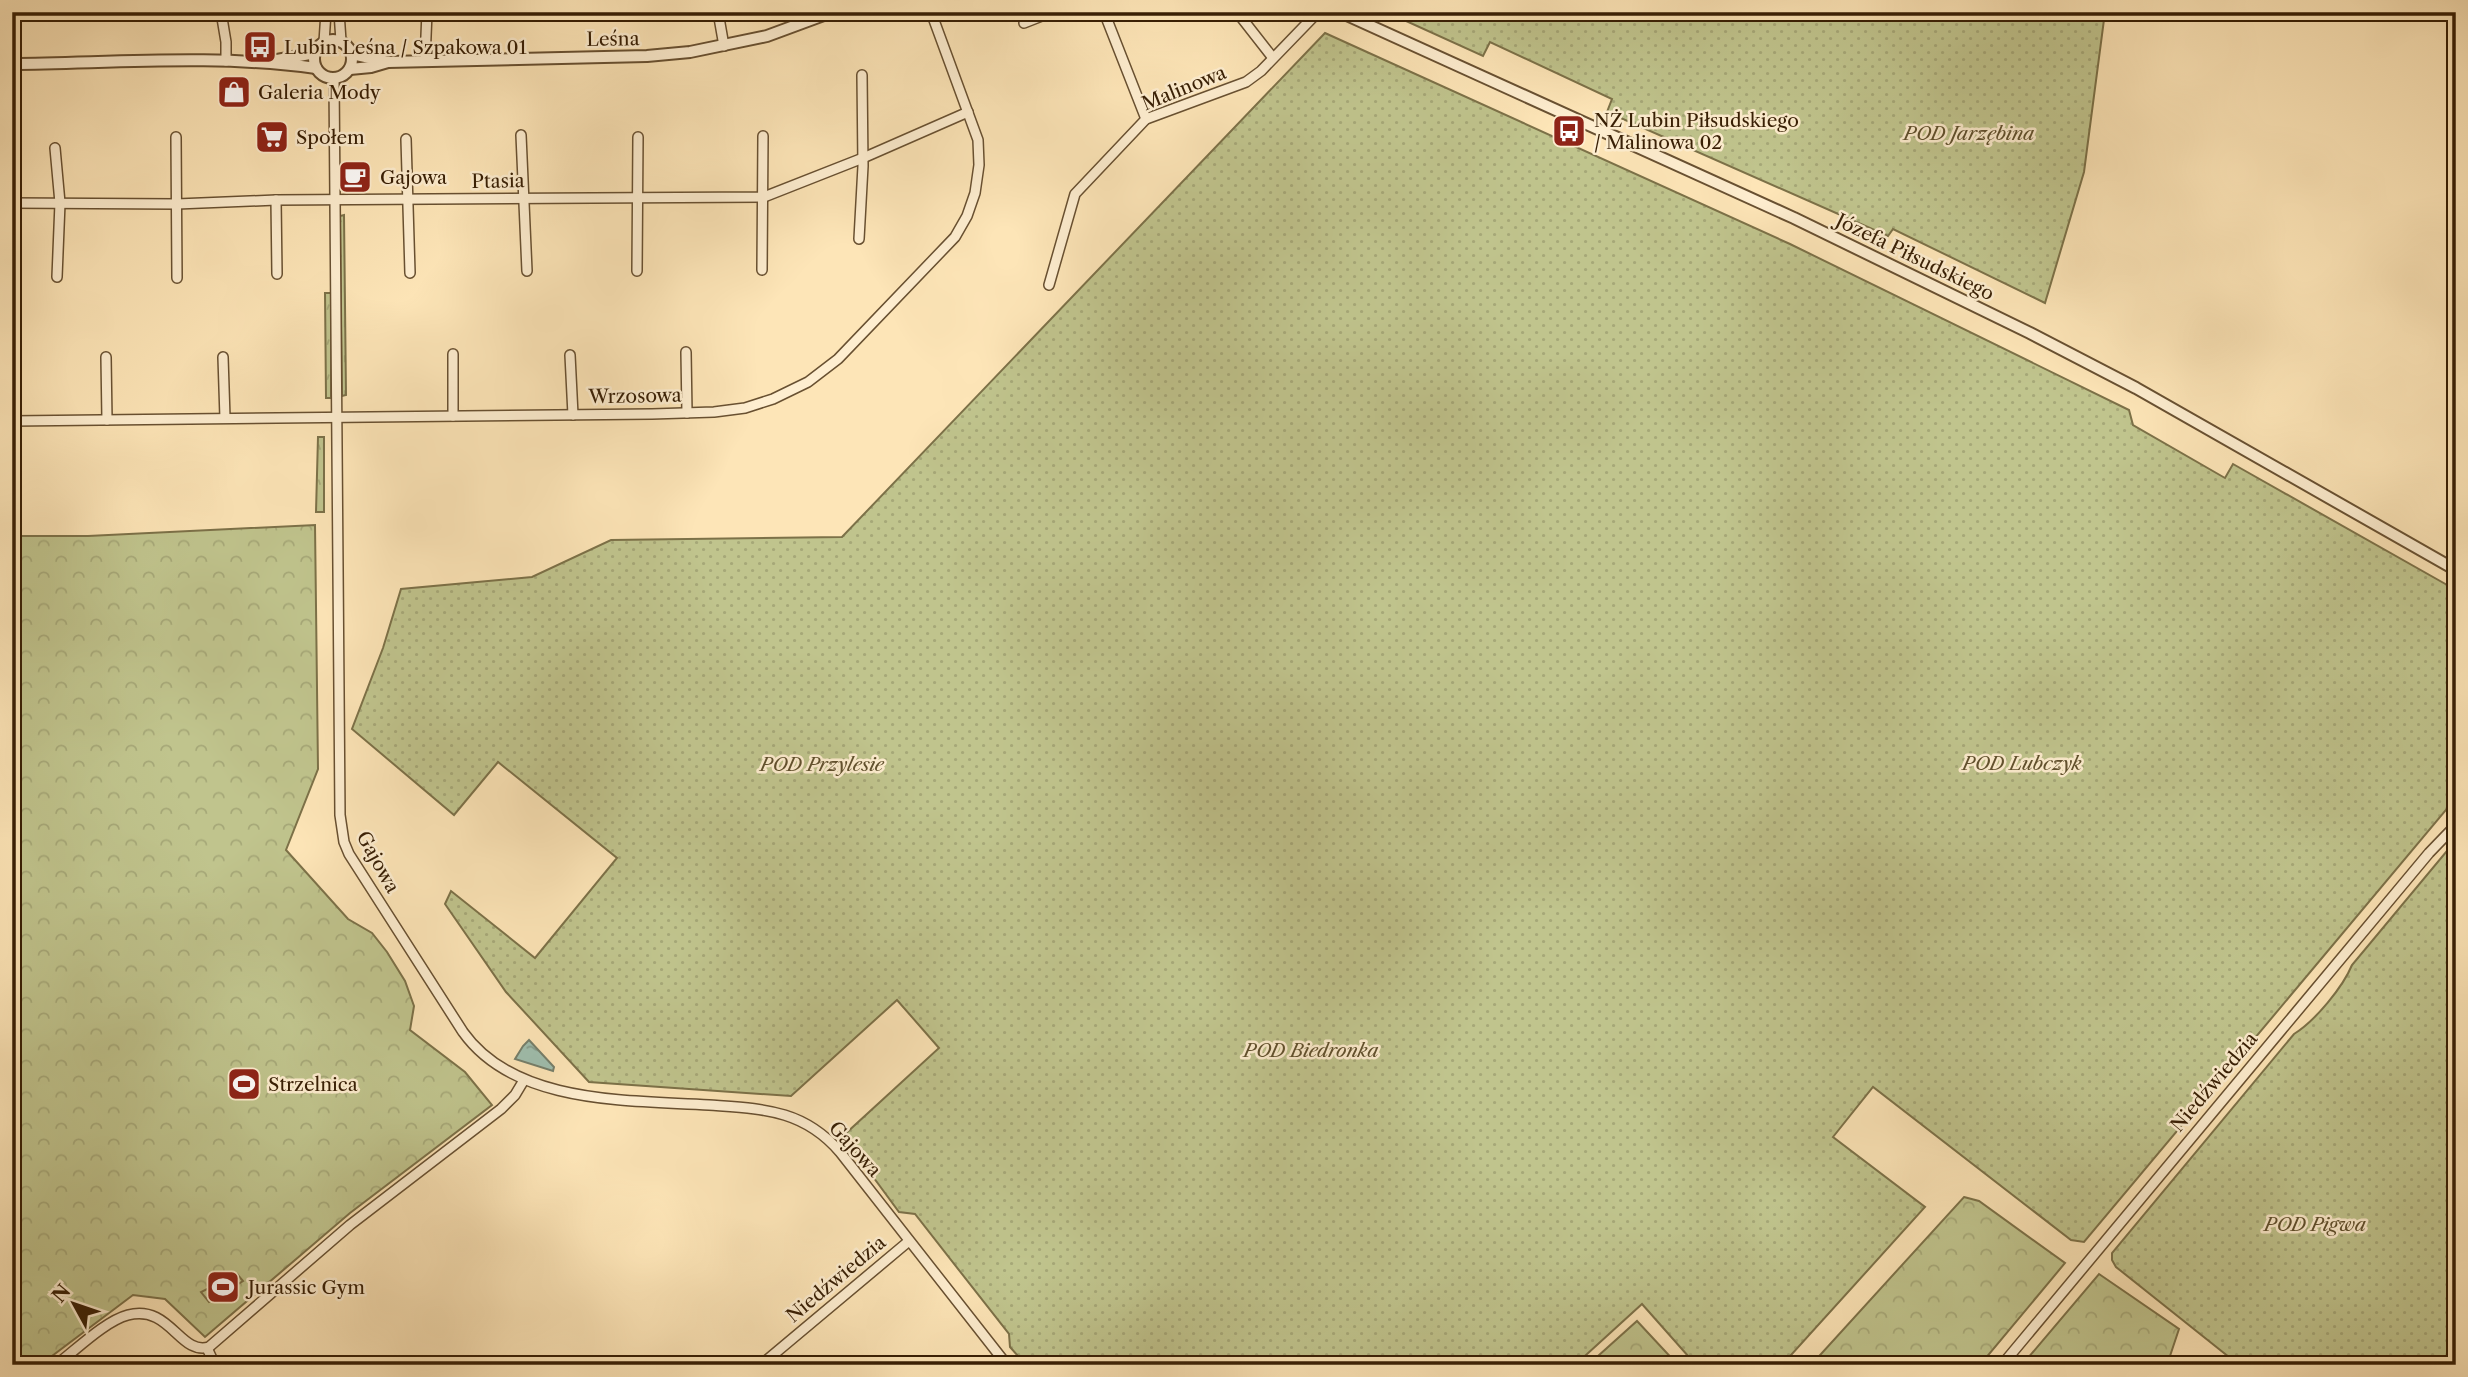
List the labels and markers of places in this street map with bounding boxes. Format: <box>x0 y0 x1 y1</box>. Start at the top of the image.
bus stop icon: Lubin Leśna / Szpakowa 01 <box>241 28 279 66</box>
place label: Lubin Leśna / Szpakowa 01 <box>284 36 527 59</box>
shop icon: Galeria Mody <box>215 73 253 111</box>
place label: Galeria Mody <box>258 81 381 104</box>
place label: NŻ Lubin Piłsudskiego / Malinowa 02 <box>1594 109 1799 154</box>
bus stop icon: NŻ Lubin Piłsudskiego / Malinowa 02 <box>1550 112 1588 150</box>
supermarket icon: Społem <box>253 118 291 156</box>
place label: Społem <box>296 126 365 149</box>
cafe icon: Gajowa <box>336 158 374 196</box>
place label: Gajowa <box>380 166 447 189</box>
sports icon: Strzelnica <box>225 1065 263 1103</box>
place label: Strzelnica <box>268 1073 358 1096</box>
sports icon: Jurassic Gym <box>204 1268 242 1306</box>
place label: Jurassic Gym <box>245 1276 365 1299</box>

